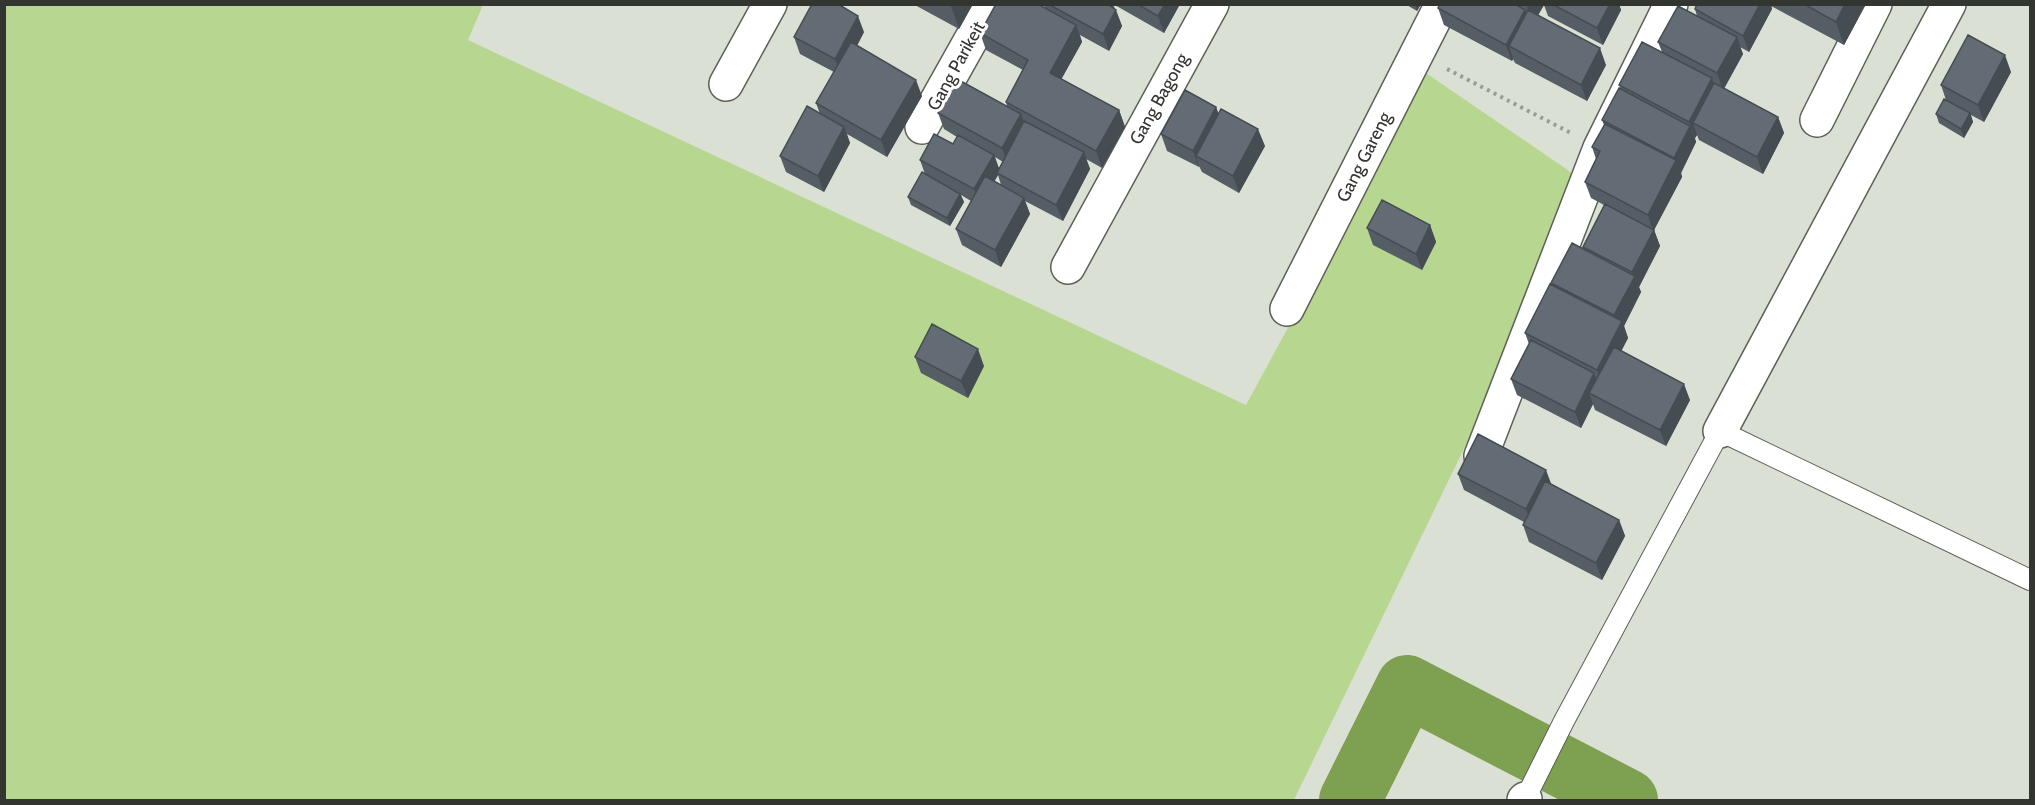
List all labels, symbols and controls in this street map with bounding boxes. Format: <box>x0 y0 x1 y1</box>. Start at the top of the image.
street label: Gang Parikeit <box>922 17 990 115</box>
street label: Gang Bagong <box>1125 49 1194 149</box>
street label: Gang Gareng <box>1332 107 1397 206</box>

